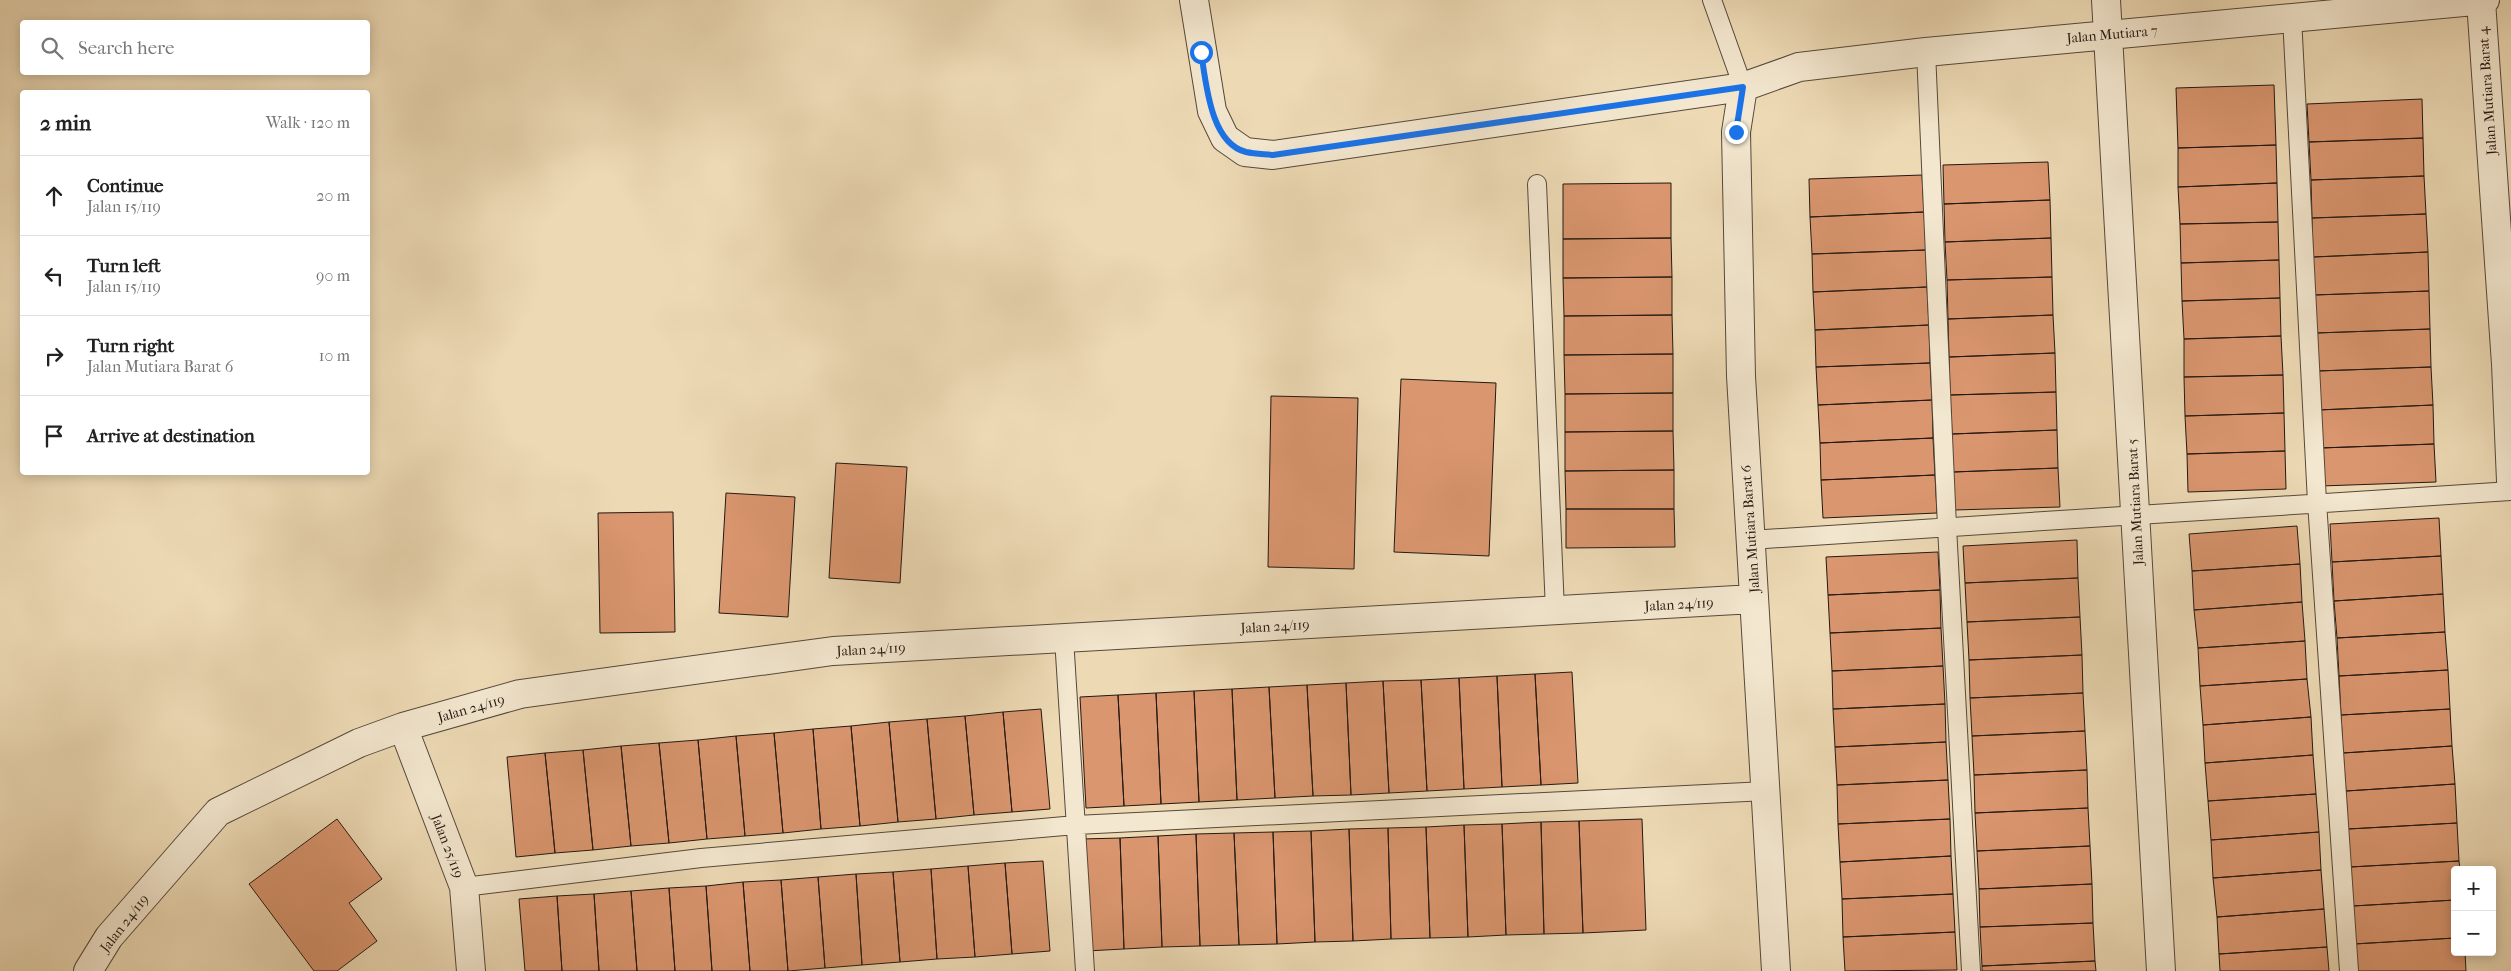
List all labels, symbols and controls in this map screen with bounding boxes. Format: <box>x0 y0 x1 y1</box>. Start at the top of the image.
search box <box>20 20 370 75</box>
street label: Jalan Mutiara 7 <box>2065 22 2158 47</box>
street label: Jalan Mutiara Barat 4 <box>2474 25 2501 157</box>
icon: search <box>38 34 66 62</box>
text: Search here <box>78 37 174 59</box>
route start <box>1190 41 1213 64</box>
text: 2 min <box>40 111 91 135</box>
text: Walk · 120 m <box>266 113 350 132</box>
route end <box>1725 121 1748 144</box>
text: Continue <box>87 175 163 197</box>
icon: ahead <box>40 182 68 210</box>
text: 20 m <box>316 186 350 205</box>
text: Jalan 15/119 <box>87 197 161 216</box>
text: Turn left <box>87 255 161 277</box>
icon: left <box>40 262 68 290</box>
text: 90 m <box>316 266 350 285</box>
text: Jalan 15/119 <box>87 277 161 296</box>
text: Turn right <box>87 335 174 357</box>
icon: right <box>40 342 68 370</box>
text: 10 m <box>319 346 350 365</box>
text: Jalan Mutiara Barat 6 <box>87 357 233 376</box>
icon: arrive <box>40 422 68 450</box>
text: Arrive at destination <box>87 425 255 447</box>
street label: Jalan Mutiara Barat 5 <box>2124 438 2147 567</box>
street label: Jalan Mutiara Barat 6 <box>1738 464 1764 594</box>
street label: Jalan 24/119 <box>1643 594 1714 615</box>
street label: Jalan 24/119 <box>1239 616 1310 637</box>
street label: Jalan 24/119 <box>835 639 906 660</box>
street label: Jalan 24/119 <box>435 691 507 726</box>
street label: Jalan 25/119 <box>427 811 467 880</box>
map controls <box>2451 866 2496 956</box>
button: + <box>2451 866 2496 911</box>
street label: Jalan 24/119 <box>96 891 152 957</box>
button: − <box>2451 911 2496 956</box>

